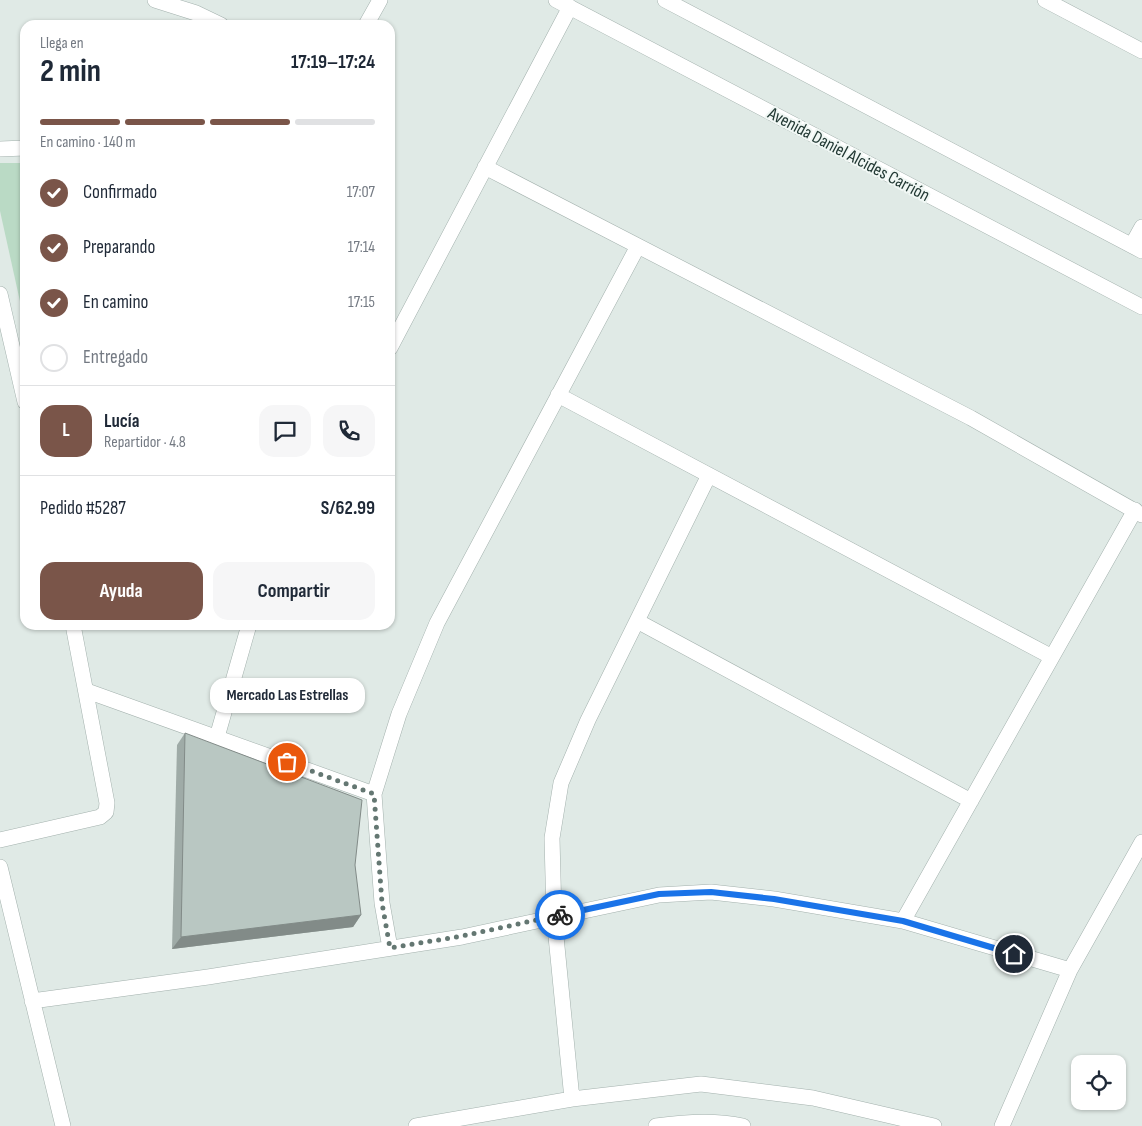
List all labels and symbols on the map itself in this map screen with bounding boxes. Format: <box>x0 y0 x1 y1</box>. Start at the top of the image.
street label: Avenida Daniel Alcides Carrión <box>763 102 933 206</box>
callout: Mercado Las Estrellas <box>210 677 364 712</box>
pin <box>266 741 308 783</box>
courier <box>535 890 585 940</box>
pin <box>993 933 1035 975</box>

